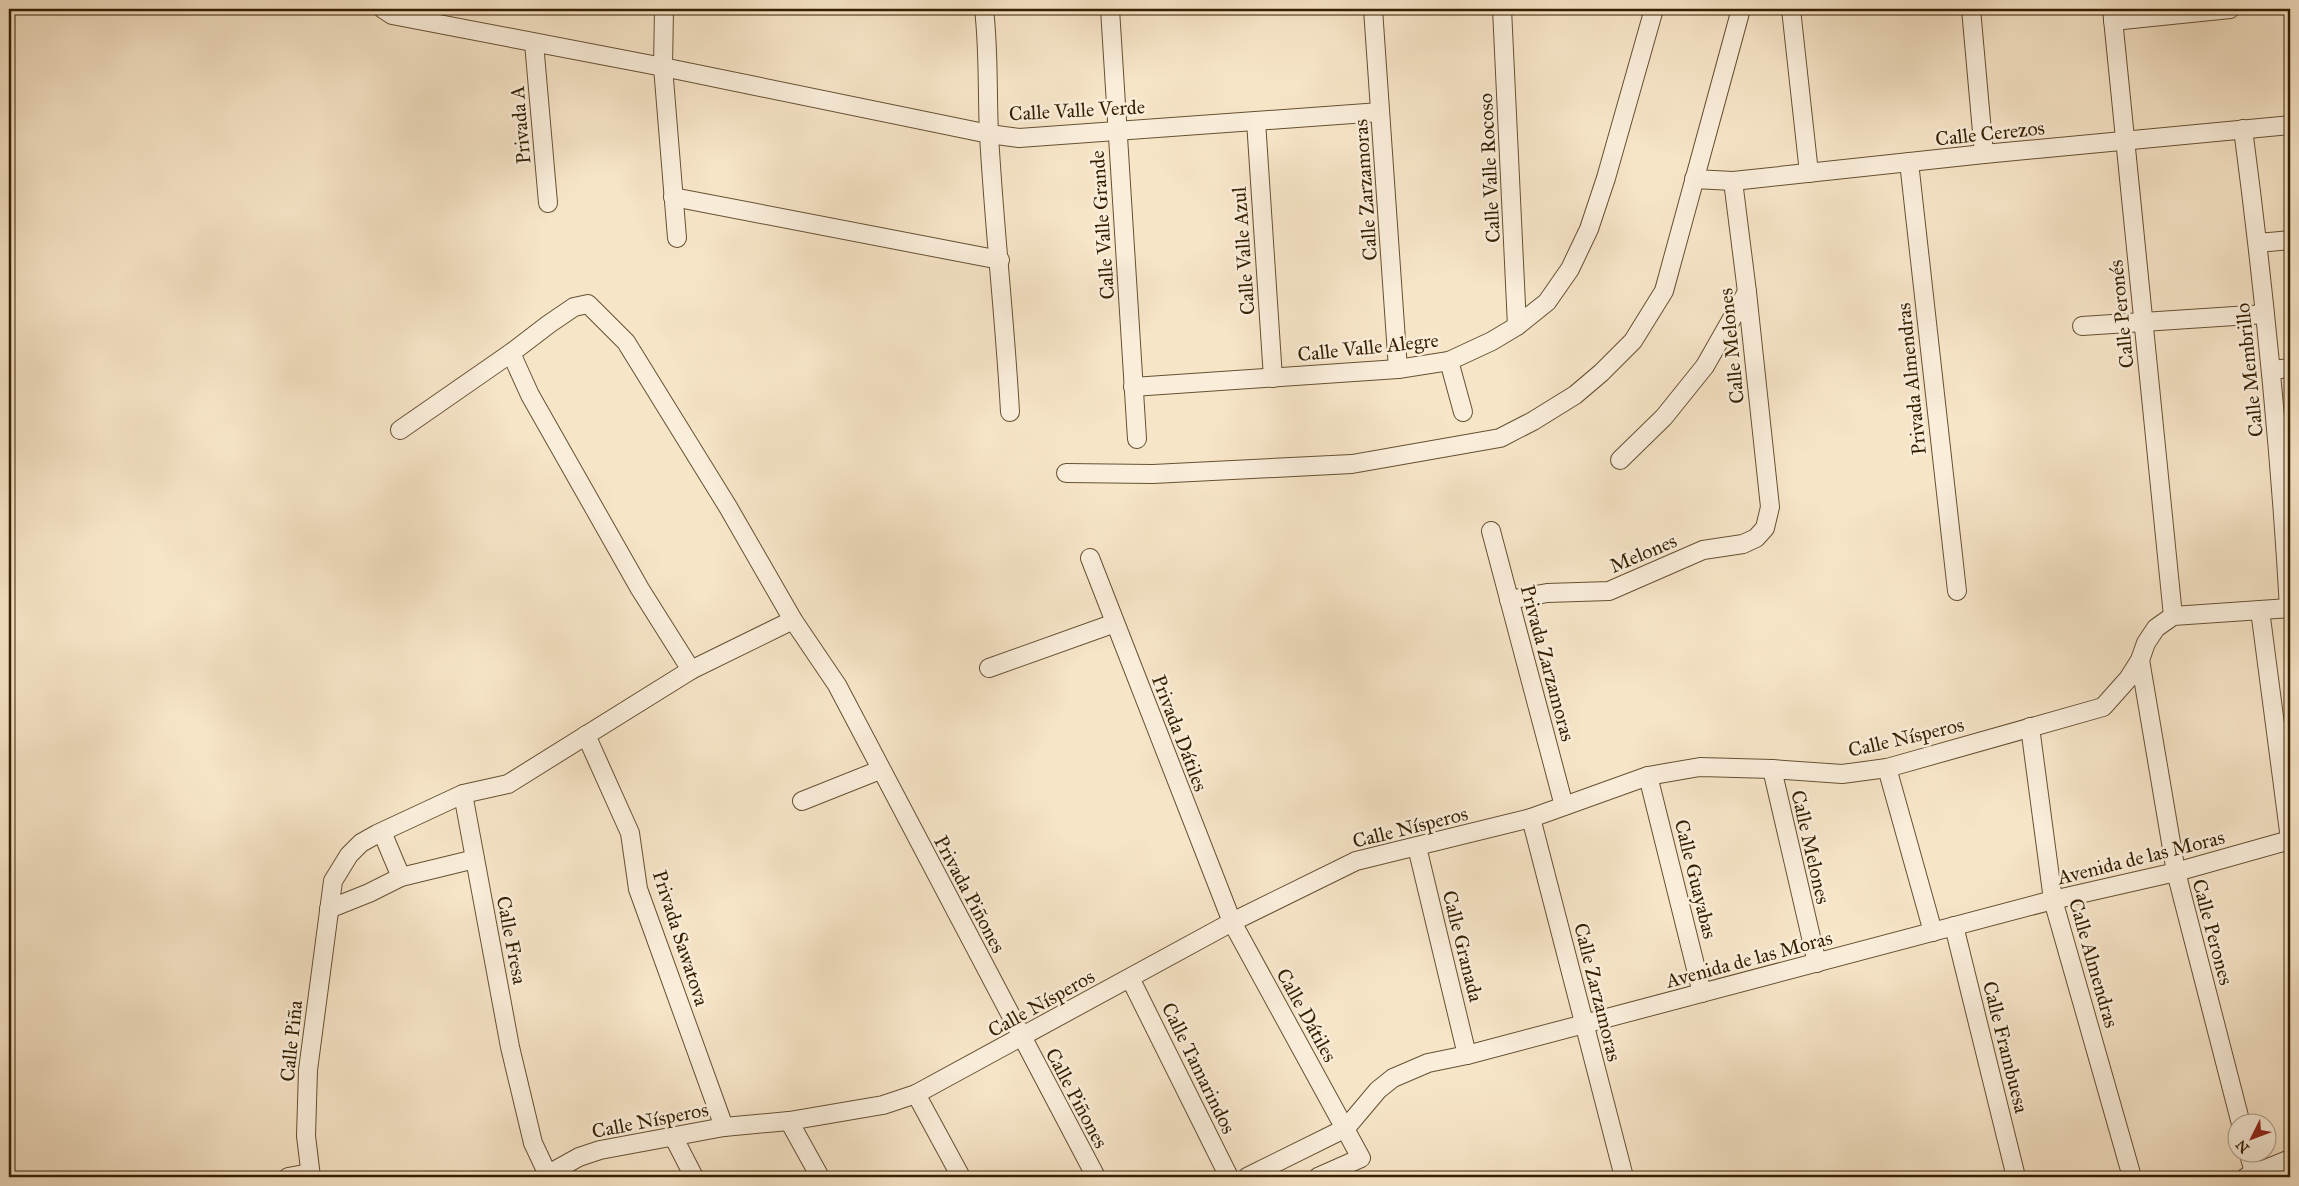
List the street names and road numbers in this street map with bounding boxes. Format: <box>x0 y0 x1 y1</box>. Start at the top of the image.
street label: Privada A <box>505 84 535 165</box>
street label: Calle Valle Rocoso <box>1473 92 1505 244</box>
street label: Calle Valle Verde <box>1008 94 1146 126</box>
street label: Calle Cerezos <box>1934 115 2046 151</box>
street label: Calle Zarzamoras <box>1348 118 1382 262</box>
street label: Calle Valle Grande <box>1085 150 1119 300</box>
street label: Calle Valle Azul <box>1227 186 1259 316</box>
street label: Calle Peronés <box>2103 259 2139 369</box>
street label: Calle Melones <box>1713 287 1749 405</box>
street label: Privada Almendras <box>1891 302 1931 456</box>
street label: Calle Membrillo <box>2230 302 2268 438</box>
street label: Calle Valle Alegre <box>1296 328 1440 367</box>
street label: Melones <box>1606 528 1680 578</box>
street label: Privada Zarzamoras <box>1516 582 1580 744</box>
street label: Privada Dátiles <box>1147 671 1213 795</box>
street label: Calle Nísperos <box>1846 712 1966 762</box>
street label: Calle Melones <box>1786 788 1836 906</box>
street label: Calle Nísperos <box>1350 801 1470 853</box>
street label: Calle Guayabas <box>1670 817 1722 941</box>
street label: Avenida de las Moras <box>2054 825 2227 890</box>
street label: Privada Piñones <box>929 831 1011 957</box>
street label: Privada Sawatova <box>648 867 714 1009</box>
street label: Calle Perones <box>2187 876 2239 988</box>
street label: Calle Granada <box>1438 888 1489 1005</box>
street label: Calle Fresa <box>492 894 532 987</box>
street label: Calle Almendras <box>2064 896 2124 1030</box>
street label: Calle Zarzamoras <box>1569 920 1627 1064</box>
street label: Avenida de las Moras <box>1662 925 1835 993</box>
street label: Calle Nísperos <box>984 964 1098 1042</box>
street label: Calle Dátiles <box>1271 964 1343 1066</box>
street label: Calle Frambuesa <box>1978 979 2034 1116</box>
street label: Calle Tamarindos <box>1157 998 1241 1138</box>
street label: Calle Piña <box>275 999 307 1083</box>
street label: Calle Piñones <box>1041 1044 1113 1152</box>
street label: Calle Nísperos <box>590 1097 710 1143</box>

